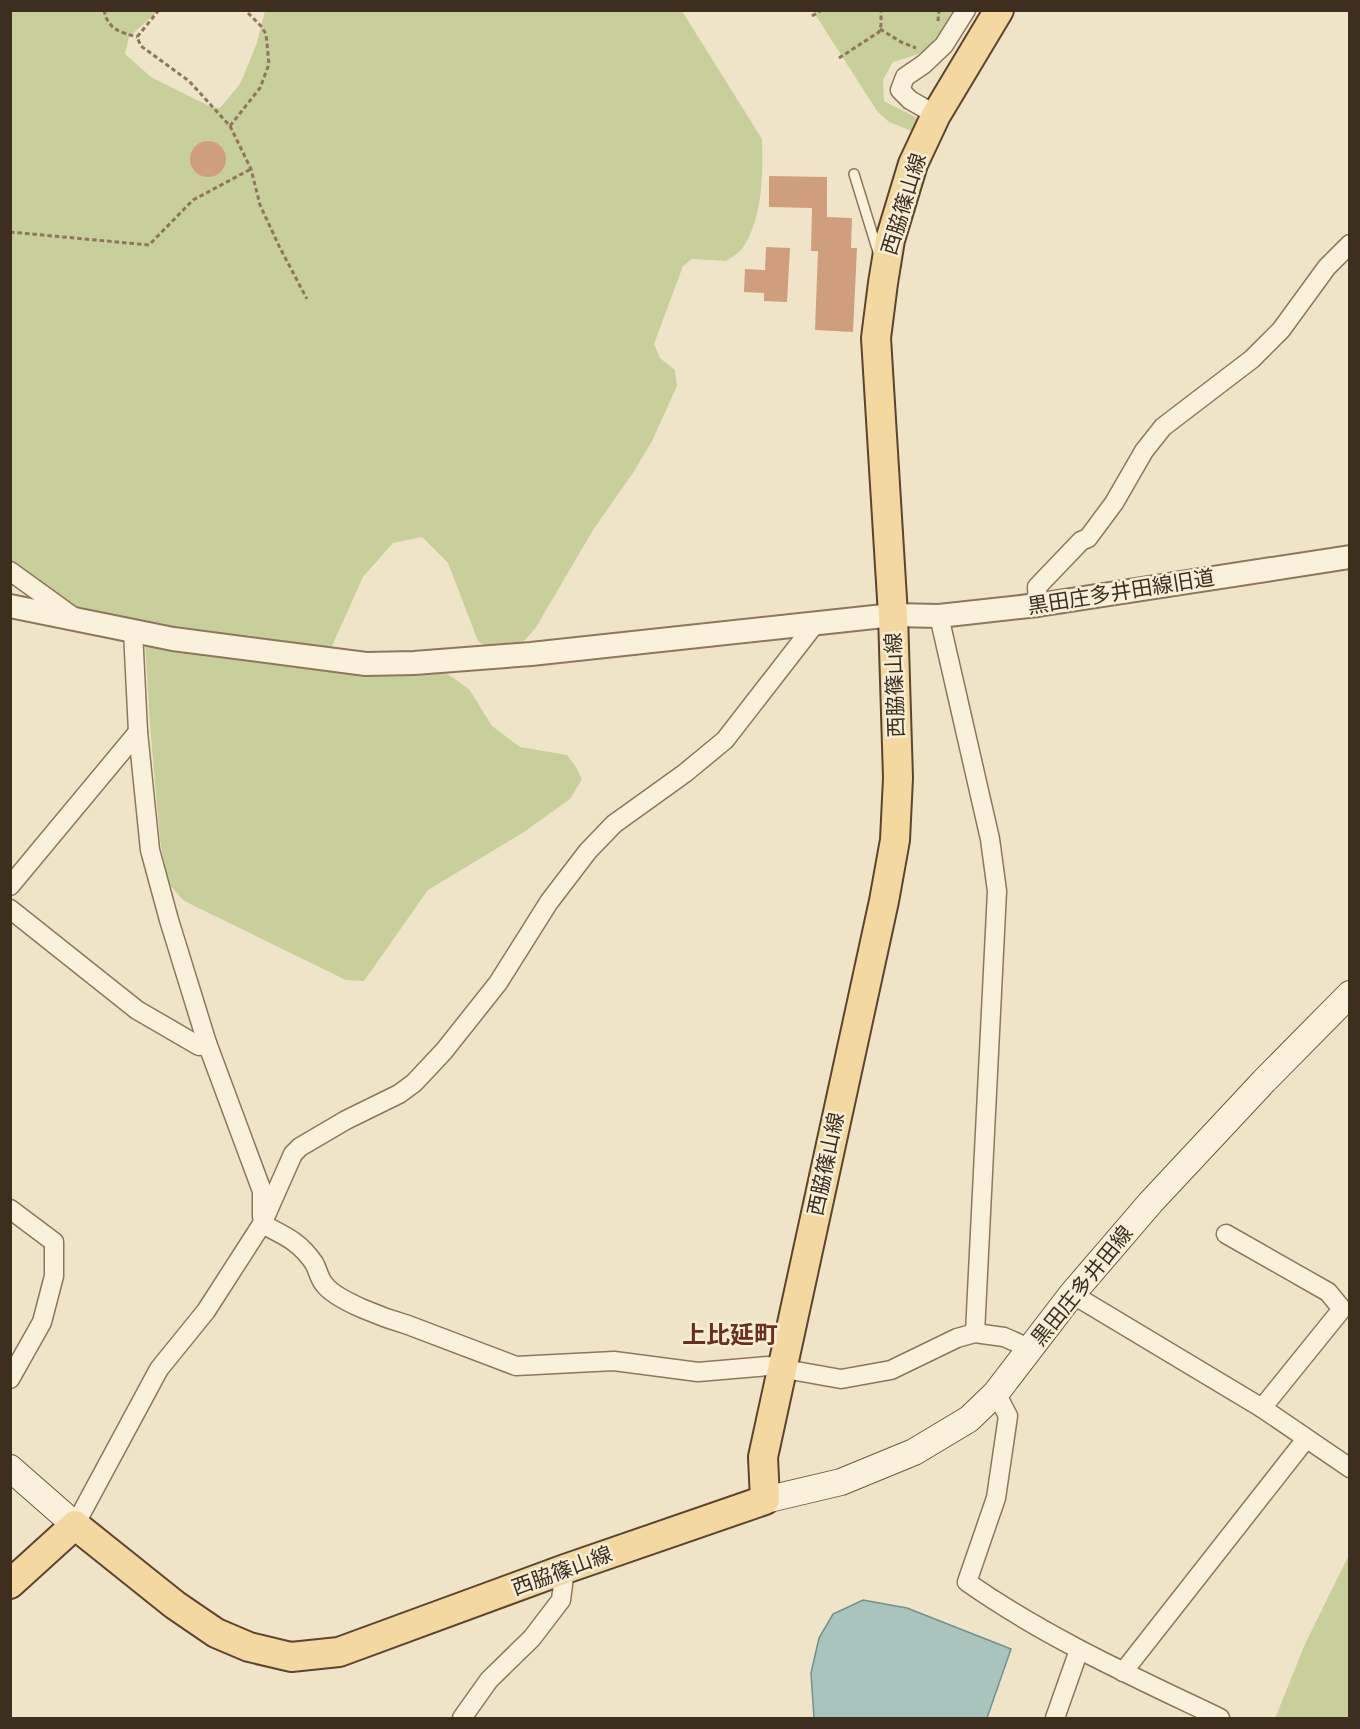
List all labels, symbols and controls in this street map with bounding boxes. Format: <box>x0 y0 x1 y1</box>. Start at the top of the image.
street label: 西脇篠山線 <box>877 150 931 258</box>
street label: 黒田庄多井田線旧道 <box>1026 565 1216 619</box>
street label: 西脇篠山線 <box>881 632 909 738</box>
street label: 西脇篠山線 <box>803 1110 849 1218</box>
street label: 黒田庄多井田線 <box>1026 1221 1138 1351</box>
district label: 上比延町 <box>682 1321 778 1349</box>
street label: 西脇篠山線 <box>509 1542 615 1600</box>

